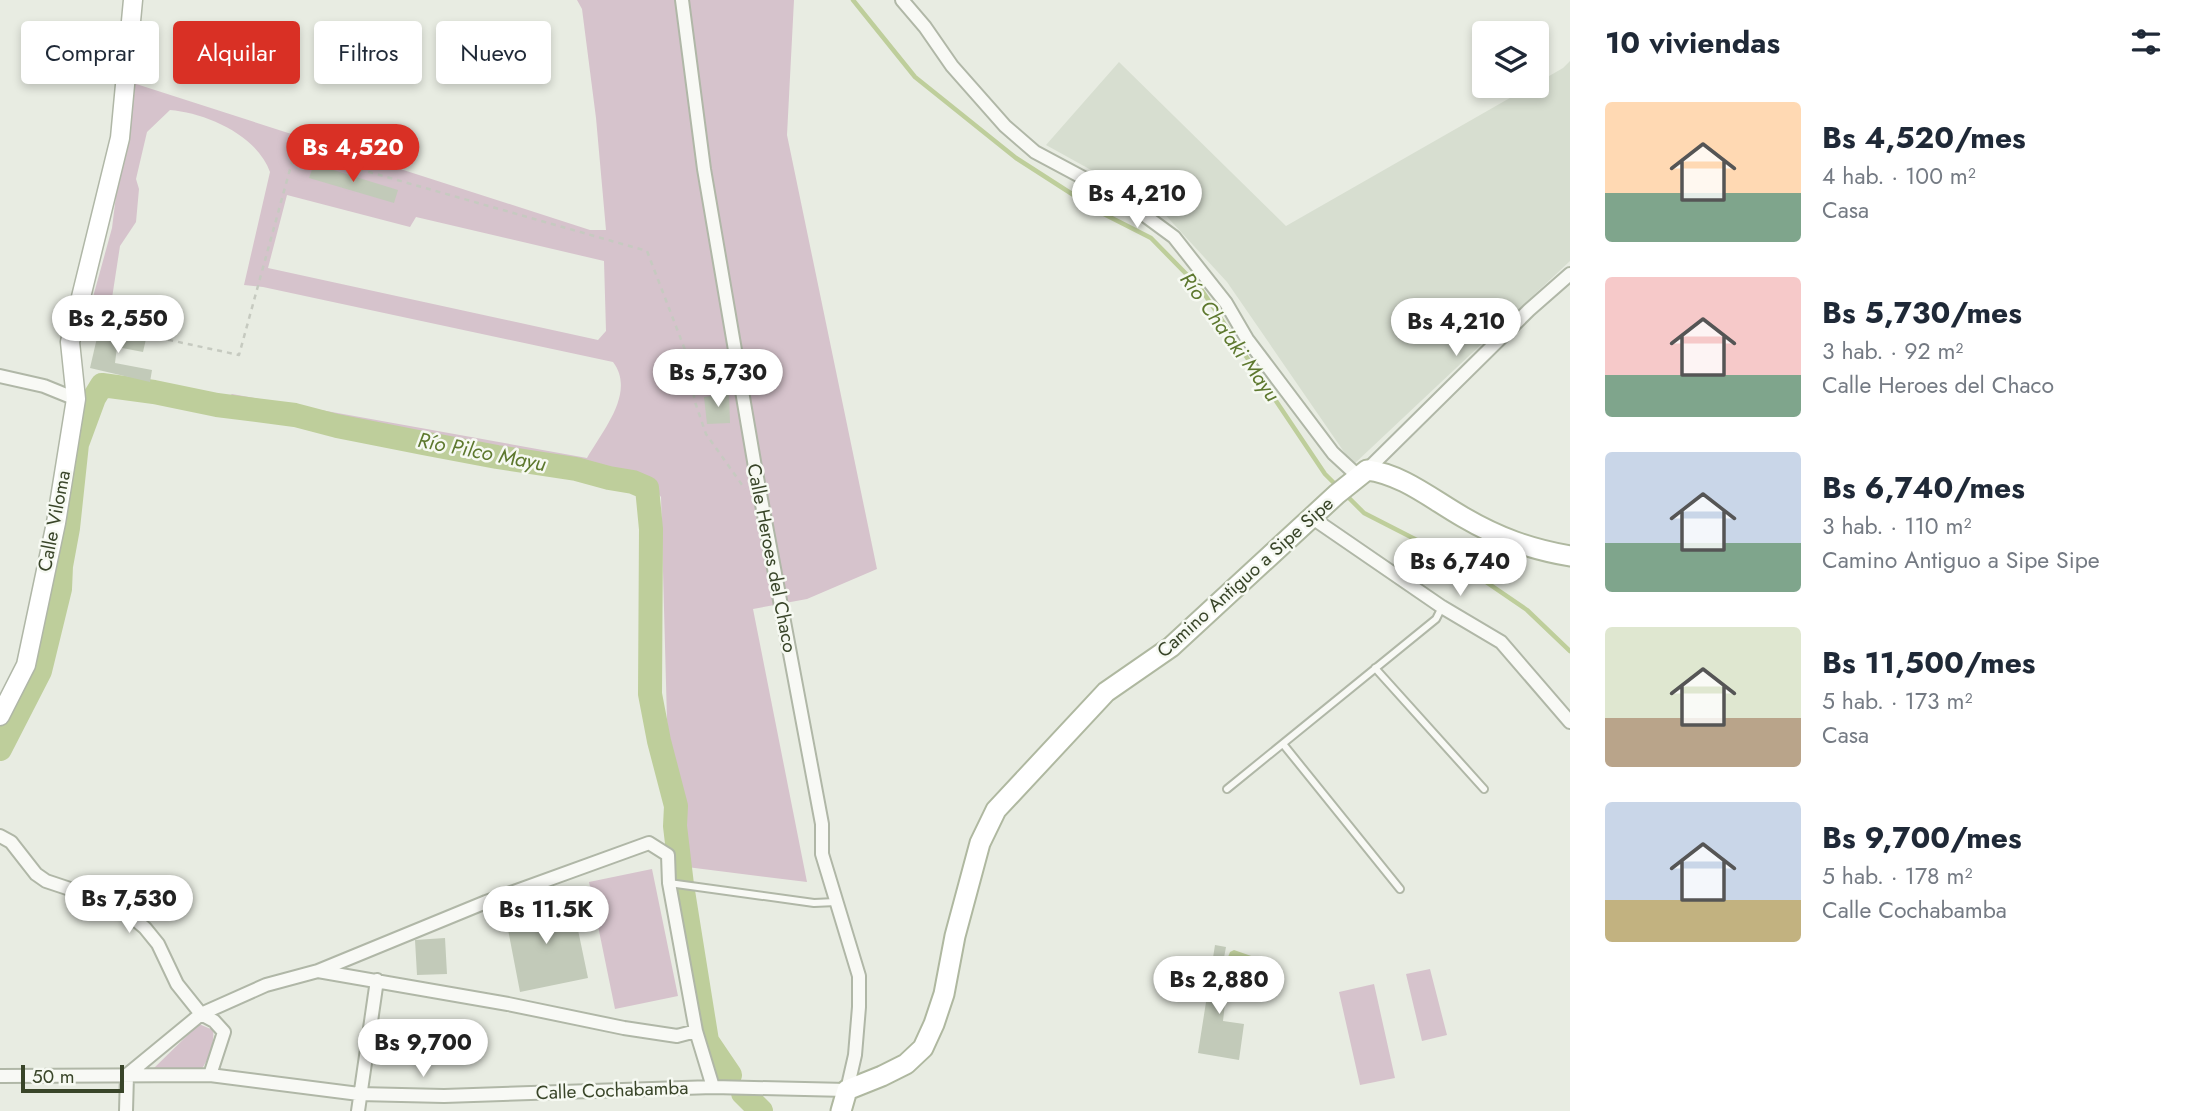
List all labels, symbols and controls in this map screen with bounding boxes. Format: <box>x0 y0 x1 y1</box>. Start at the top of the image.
chip: Comprar <box>21 21 159 84</box>
chip: Alquilar <box>173 21 300 84</box>
chip: Filtros <box>314 21 422 84</box>
chip: Nuevo <box>436 21 551 84</box>
map controls <box>1472 21 1549 98</box>
button: layers <box>1472 21 1549 98</box>
text: 10 viviendas <box>1605 21 1780 64</box>
icon: filters <box>2127 23 2165 61</box>
text: Bs 4,520/mes <box>1822 116 2026 159</box>
pin: Bs 4,520 <box>281 124 425 184</box>
text: Bs 4,520 <box>302 130 404 164</box>
icon: home <box>1661 130 1745 214</box>
text: 4 hab. · 100 m² <box>1822 159 1976 193</box>
pin: Bs 4,210 <box>1065 170 1209 230</box>
text: Bs 4,210 <box>1088 176 1186 210</box>
text: Casa <box>1822 193 1869 227</box>
water label: Río Cha'aki Mayu <box>1173 266 1287 408</box>
text: Bs 5,730/mes <box>1822 291 2022 334</box>
pin: Bs 2,550 <box>46 296 190 355</box>
pin: Bs 4,210 <box>1384 298 1528 358</box>
text: Bs 2,550 <box>68 301 168 335</box>
text: Bs 4,210 <box>1407 304 1505 338</box>
icon: home <box>1661 305 1745 389</box>
text: 3 hab. · 92 m² <box>1822 334 1963 368</box>
pin: Bs 5,730 <box>646 350 790 409</box>
text: Bs 5,730 <box>669 355 767 389</box>
text: Calle Heroes del Chaco <box>1822 368 2054 402</box>
water label: Río Pilco Mayu <box>415 425 549 479</box>
street label: Calle Heroes del Chaco <box>740 461 804 655</box>
text: Bs 6,740/mes <box>1822 466 2025 509</box>
street label: Calle Viloma <box>31 468 77 574</box>
icon: home <box>1661 480 1745 564</box>
street label: Camino Antiguo a Sipe Sipe <box>1151 490 1339 664</box>
text: 3 hab. · 110 m² <box>1822 509 1971 543</box>
pin: Bs 6,740 <box>1388 538 1532 598</box>
text: Camino Antiguo a Sipe Sipe <box>1822 543 2100 577</box>
text: Bs 6,740 <box>1410 544 1510 578</box>
text: Bs 11,500/mes <box>1822 641 2036 684</box>
icon: home <box>1661 655 1745 739</box>
text: 5 hab. · 173 m² <box>1822 684 1972 718</box>
text: Casa <box>1822 718 1869 752</box>
text: Bs 9,700/mes <box>1822 816 2022 859</box>
icon: home <box>1661 830 1745 914</box>
text: 5 hab. · 178 m² <box>1822 859 1972 893</box>
pin: Bs 7,530 <box>57 876 201 935</box>
text: Bs 7,530 <box>81 881 177 915</box>
pin: Bs 11.5K <box>474 886 618 946</box>
text: Bs 11.5K <box>499 892 593 926</box>
text: Calle Cochabamba <box>1822 893 2007 927</box>
pin: Bs 2,880 <box>1147 956 1291 1016</box>
text: Bs 2,880 <box>1169 962 1269 996</box>
pin: Bs 9,700 <box>351 1020 495 1079</box>
text: Bs 9,700 <box>374 1025 472 1059</box>
scale bar <box>21 1062 124 1094</box>
text: 50 m <box>32 1063 75 1090</box>
street label: Calle Cochabamba <box>535 1074 689 1106</box>

